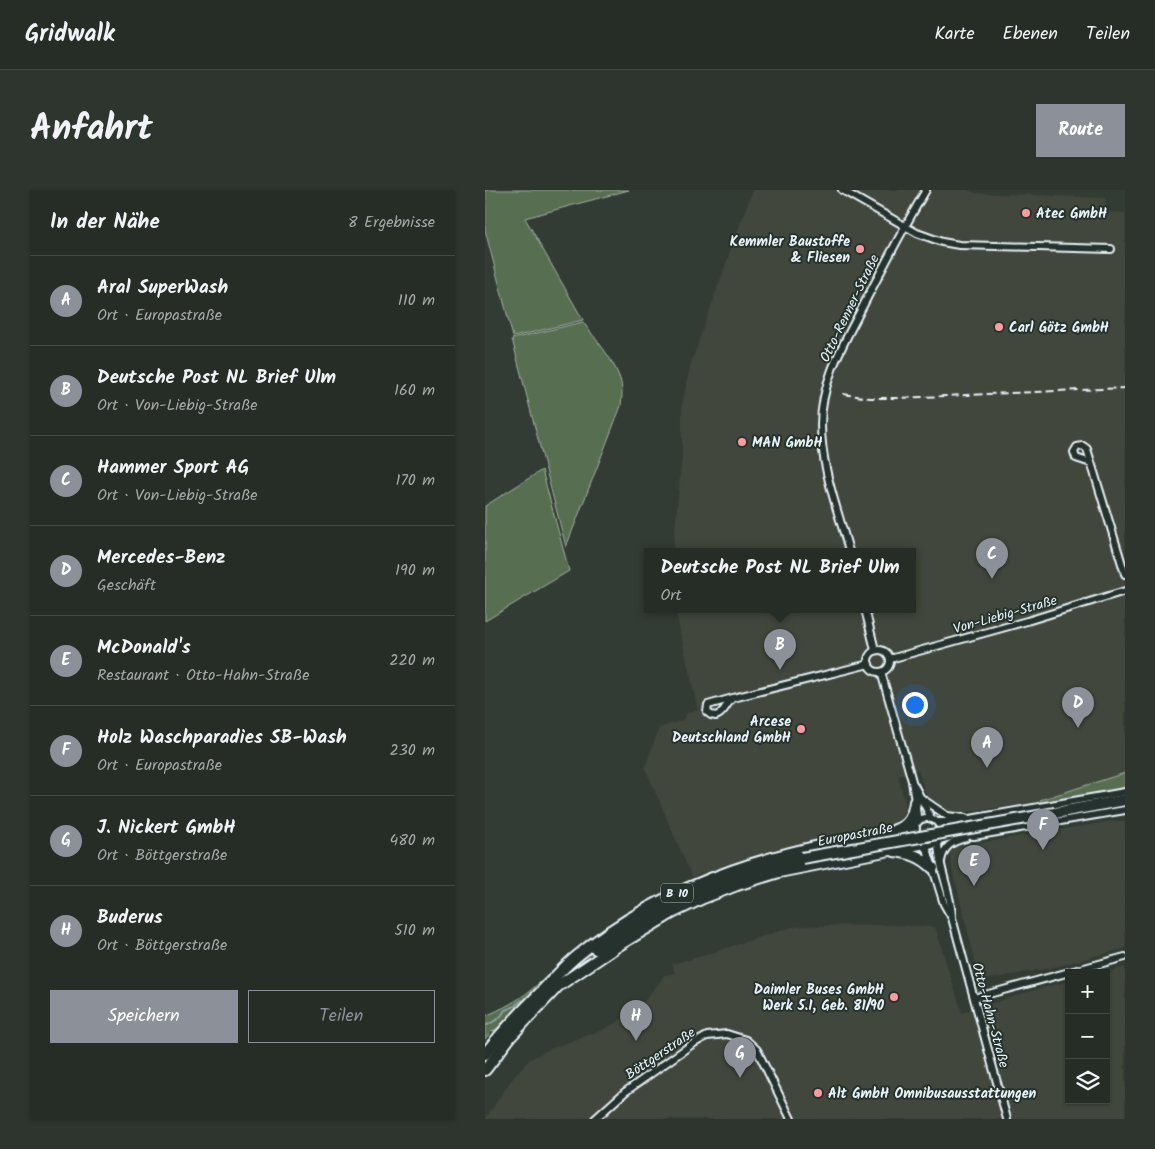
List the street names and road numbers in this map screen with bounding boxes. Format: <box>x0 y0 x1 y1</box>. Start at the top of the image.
street label: Otto-Renner-Straße <box>814 250 886 366</box>
street label: Von-Liebig-Straße <box>951 589 1061 640</box>
street label: Europastraße <box>816 817 895 853</box>
road number: B 10 <box>661 884 693 902</box>
street label: Otto-Hahn-Straße <box>965 960 1015 1071</box>
street label: Böttgerstraße <box>621 1022 701 1086</box>

